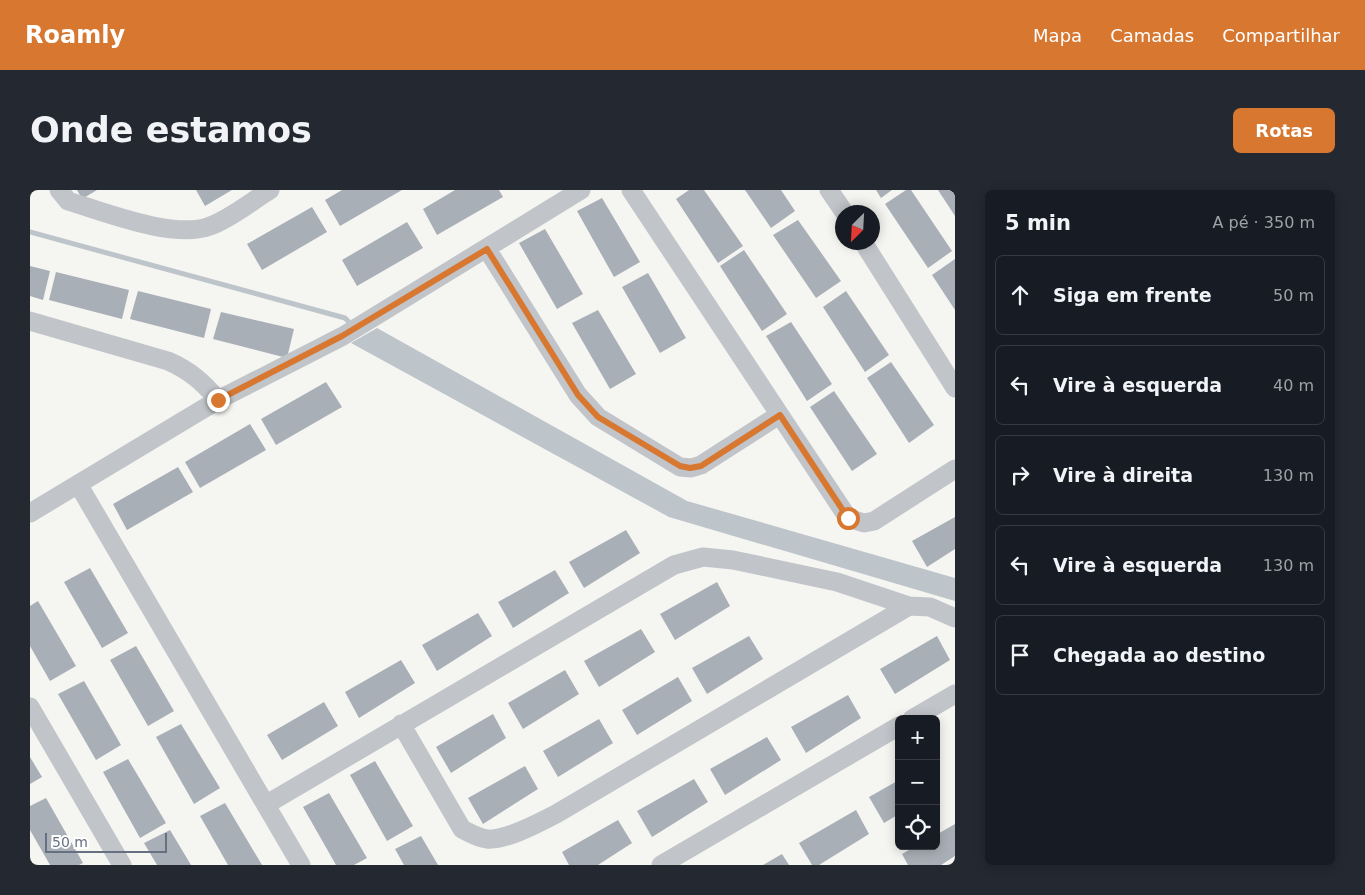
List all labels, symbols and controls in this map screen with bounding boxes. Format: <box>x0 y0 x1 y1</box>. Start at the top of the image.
text: Roamly <box>25 21 125 49</box>
text: Mapa <box>1033 25 1082 46</box>
text: Camadas <box>1110 25 1194 46</box>
text: Compartilhar <box>1222 25 1340 46</box>
button: Rotas <box>1233 108 1335 153</box>
text: Onde estamos <box>30 110 312 150</box>
north arrow <box>835 205 880 250</box>
text: 5 min <box>1005 211 1071 235</box>
text: A pé · 350 m <box>1213 213 1315 232</box>
icon: ahead <box>1006 281 1034 309</box>
text: Siga em frente <box>1053 284 1212 306</box>
text: 50 m <box>1273 286 1314 305</box>
icon: left <box>1006 371 1034 399</box>
text: Vire à esquerda <box>1053 374 1222 396</box>
text: 40 m <box>1273 376 1314 395</box>
route end <box>207 389 230 412</box>
icon: right <box>1006 461 1034 489</box>
text: Vire à direita <box>1053 464 1193 486</box>
text: 130 m <box>1263 466 1314 485</box>
route start <box>837 507 860 530</box>
icon: left <box>1006 551 1034 579</box>
text: Vire à esquerda <box>1053 554 1222 576</box>
text: 130 m <box>1263 556 1314 575</box>
icon: arrive <box>1006 641 1034 669</box>
text: Chegada ao destino <box>1053 644 1265 666</box>
map controls <box>895 715 940 850</box>
button: + <box>895 715 940 760</box>
button: − <box>895 760 940 805</box>
button: locate <box>895 805 940 850</box>
scale bar <box>45 830 168 853</box>
text: 50 m <box>52 834 88 850</box>

